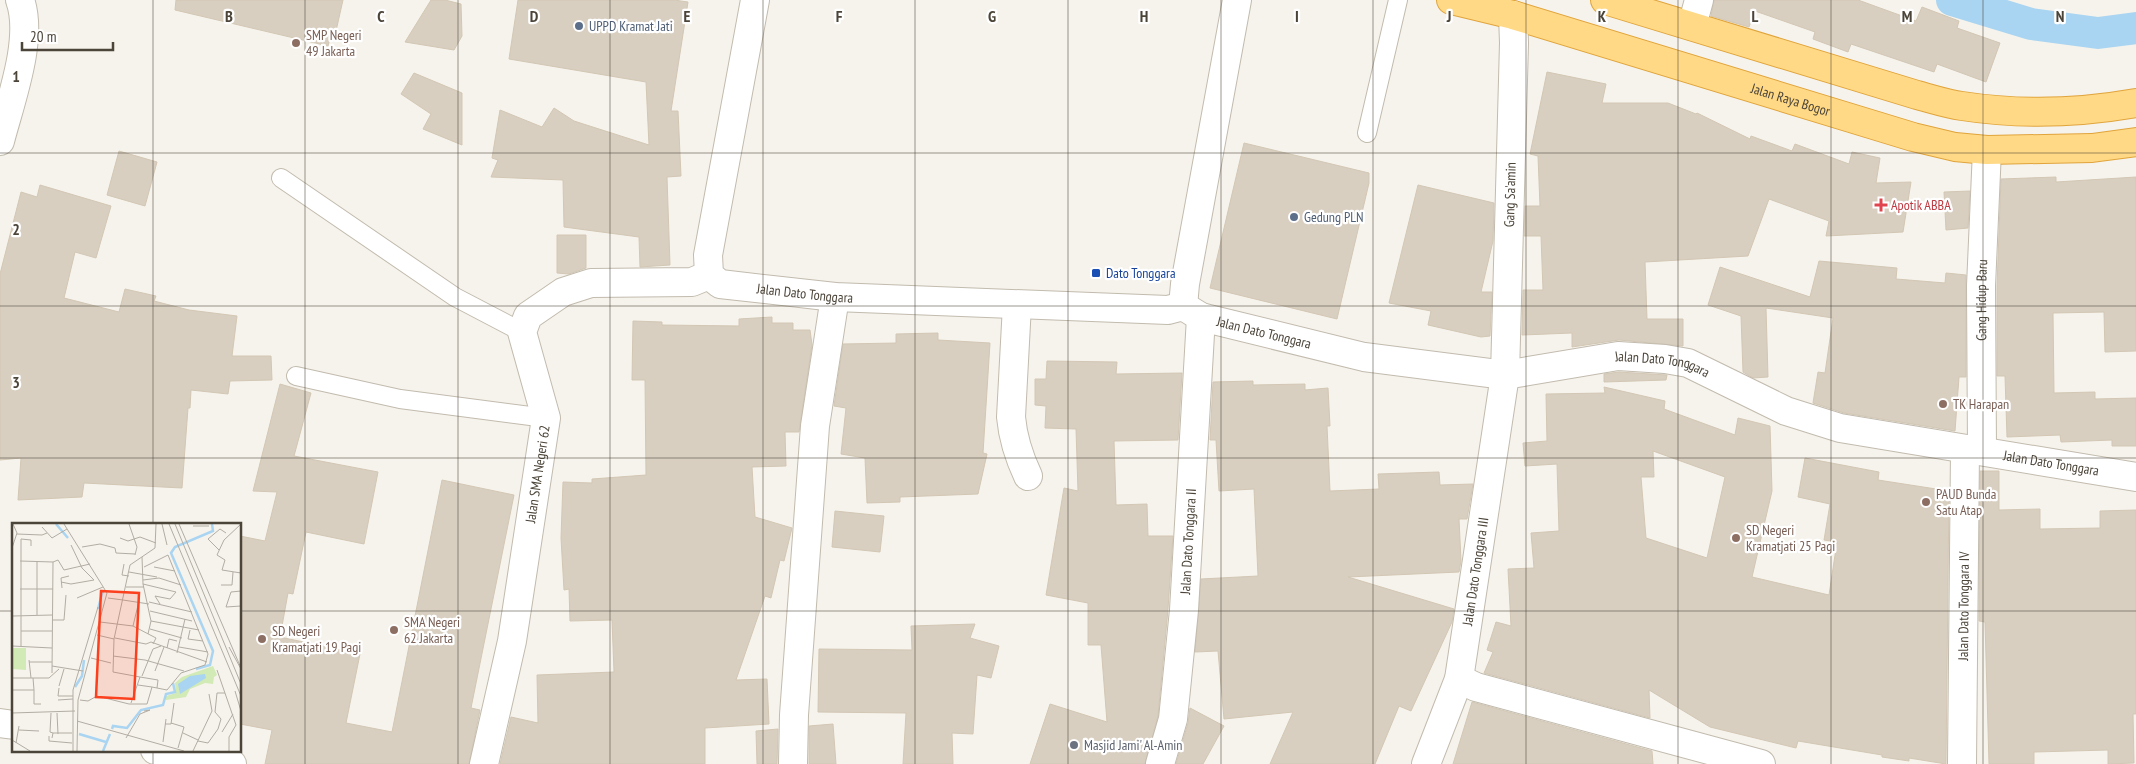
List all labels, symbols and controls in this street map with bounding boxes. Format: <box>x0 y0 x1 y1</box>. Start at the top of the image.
text: B <box>225 6 233 26</box>
text: C <box>377 6 385 26</box>
text: D <box>530 6 539 26</box>
text: E <box>684 6 691 26</box>
text: F <box>836 6 843 26</box>
text: G <box>988 6 996 26</box>
text: H <box>1140 6 1148 26</box>
text: I <box>1295 6 1299 26</box>
text: J <box>1446 6 1451 26</box>
text: K <box>1598 6 1607 26</box>
text: L <box>1752 6 1759 26</box>
text: M <box>1902 6 1912 26</box>
text: N <box>2056 6 2064 26</box>
place label: UPPD Kramat Jati <box>589 17 673 35</box>
scale bar <box>22 20 114 52</box>
marker: UPPD Kramat Jati <box>573 20 585 32</box>
place label: SMP Negeri 49 Jakarta <box>306 26 362 60</box>
text: 20 m <box>30 27 56 46</box>
marker: SMP Negeri 49 Jakarta <box>290 37 302 49</box>
text: 1 <box>12 66 20 86</box>
street label: Jalan Raya Bogor <box>1748 79 1832 120</box>
street label: Gang Sa'amin <box>1500 162 1520 227</box>
place label: Apotik ABBA <box>1891 196 1951 214</box>
marker: Apotik ABBA <box>1875 199 1887 211</box>
place label: Gedung PLN <box>1304 208 1364 226</box>
marker: Gedung PLN <box>1288 211 1300 223</box>
text: 2 <box>12 219 20 239</box>
street label: Gang Hidup Baru <box>1972 259 1991 341</box>
place label: Dato Tonggara <box>1106 264 1175 282</box>
marker: Dato Tonggara <box>1090 267 1102 279</box>
street label: Jalan Dato Tonggara <box>755 279 853 307</box>
street label: Jalan Dato Tonggara <box>1214 312 1313 353</box>
street label: Jalan Dato Tonggara <box>1613 347 1713 381</box>
text: 3 <box>12 372 20 392</box>
place label: TK Harapan <box>1953 395 2009 413</box>
marker: TK Harapan <box>1937 398 1949 410</box>
street label: Jalan SMA Negeri 62 <box>521 424 554 525</box>
street label: Jalan Dato Tonggara <box>2001 446 2100 480</box>
place label: PAUD Bunda Satu Atap <box>1936 485 1996 519</box>
street label: Jalan Dato Tonggara II <box>1176 488 1200 596</box>
marker: PAUD Bunda Satu Atap <box>1920 496 1932 508</box>
street label: Jalan Dato Tonggara III <box>1458 516 1492 628</box>
place label: SD Negeri Kramatjati 25 Pagi <box>1746 521 1835 555</box>
inset map <box>12 523 241 752</box>
marker: SD Negeri Kramatjati 25 Pagi <box>1730 532 1742 544</box>
street label: Jalan Dato Tonggara IV <box>1954 551 1973 662</box>
place label: SMA Negeri 62 Jakarta <box>404 613 460 647</box>
place label: SD Negeri Kramatjati 19 Pagi <box>272 622 361 656</box>
marker: SMA Negeri 62 Jakarta <box>388 624 400 636</box>
marker: SD Negeri Kramatjati 19 Pagi <box>256 633 268 645</box>
place label: Masjid Jami' Al-Amin <box>1084 736 1182 754</box>
marker: Masjid Jami' Al-Amin <box>1068 739 1080 751</box>

